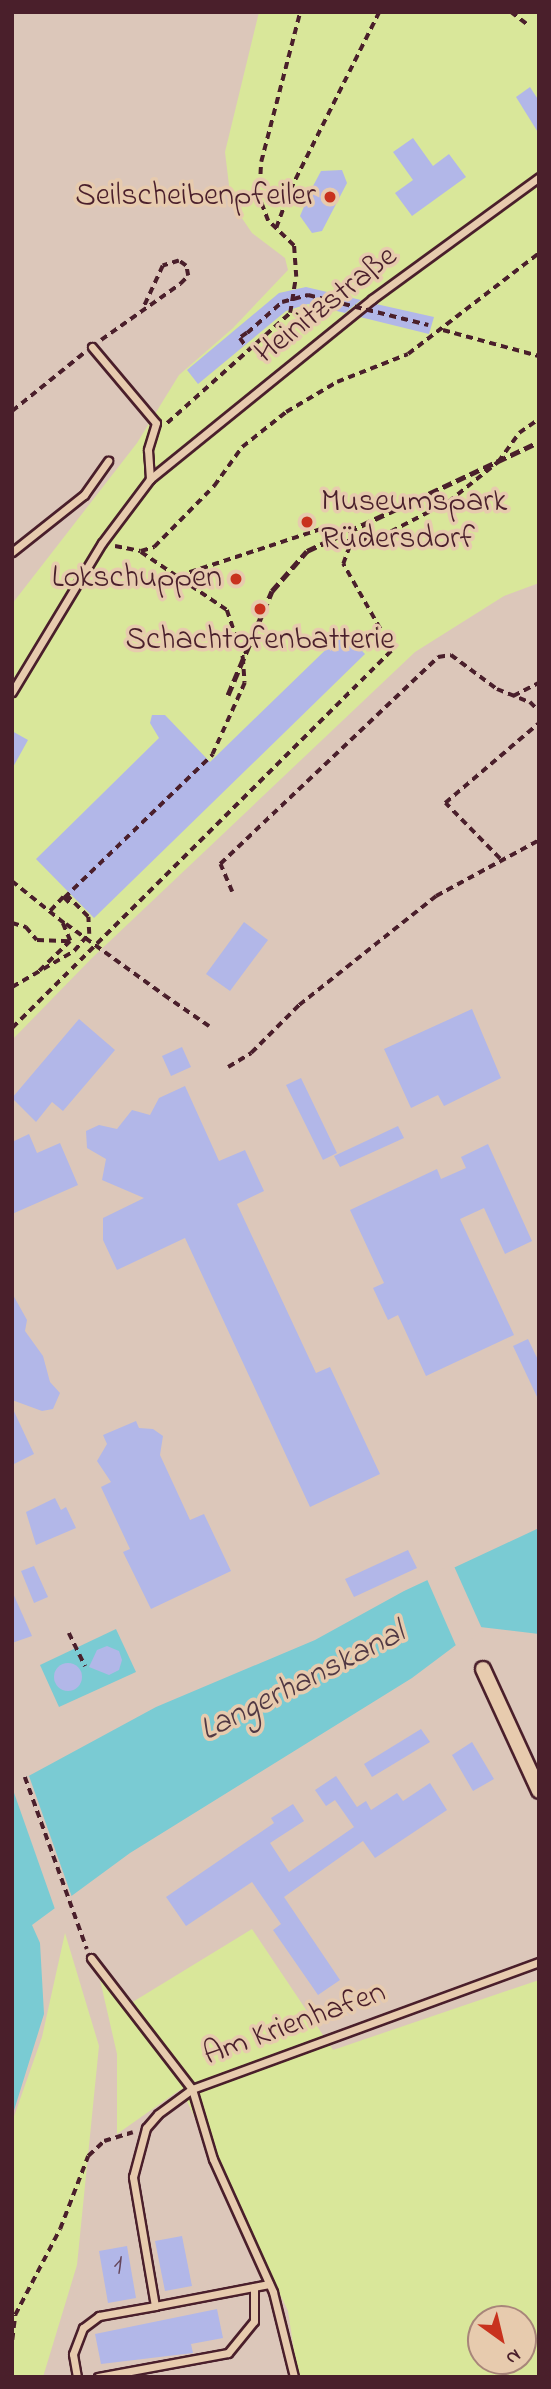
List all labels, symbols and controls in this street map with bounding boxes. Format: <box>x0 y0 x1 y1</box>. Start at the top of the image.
place label: Seilscheibenpfeiler <box>75 178 316 216</box>
marker: Seilscheibenpfeiler <box>322 189 338 205</box>
street label: Heinitzstraße <box>248 239 406 373</box>
place label: Museumspark Rüdersdorf <box>321 485 507 560</box>
marker: Museumspark Rüdersdorf <box>299 514 315 530</box>
place label: Lokschuppen <box>52 560 222 598</box>
marker: Lokschuppen <box>228 571 244 587</box>
marker: Schachtofenbatterie <box>250 599 270 619</box>
place label: Schachtofenbatterie <box>125 622 395 660</box>
water label: Langerhanskanal <box>194 1614 412 1752</box>
street label: Am Krienhafen <box>199 1974 391 2076</box>
house number: 1 <box>114 2250 122 2284</box>
north arrow <box>467 2305 537 2375</box>
text: N <box>500 2341 526 2371</box>

